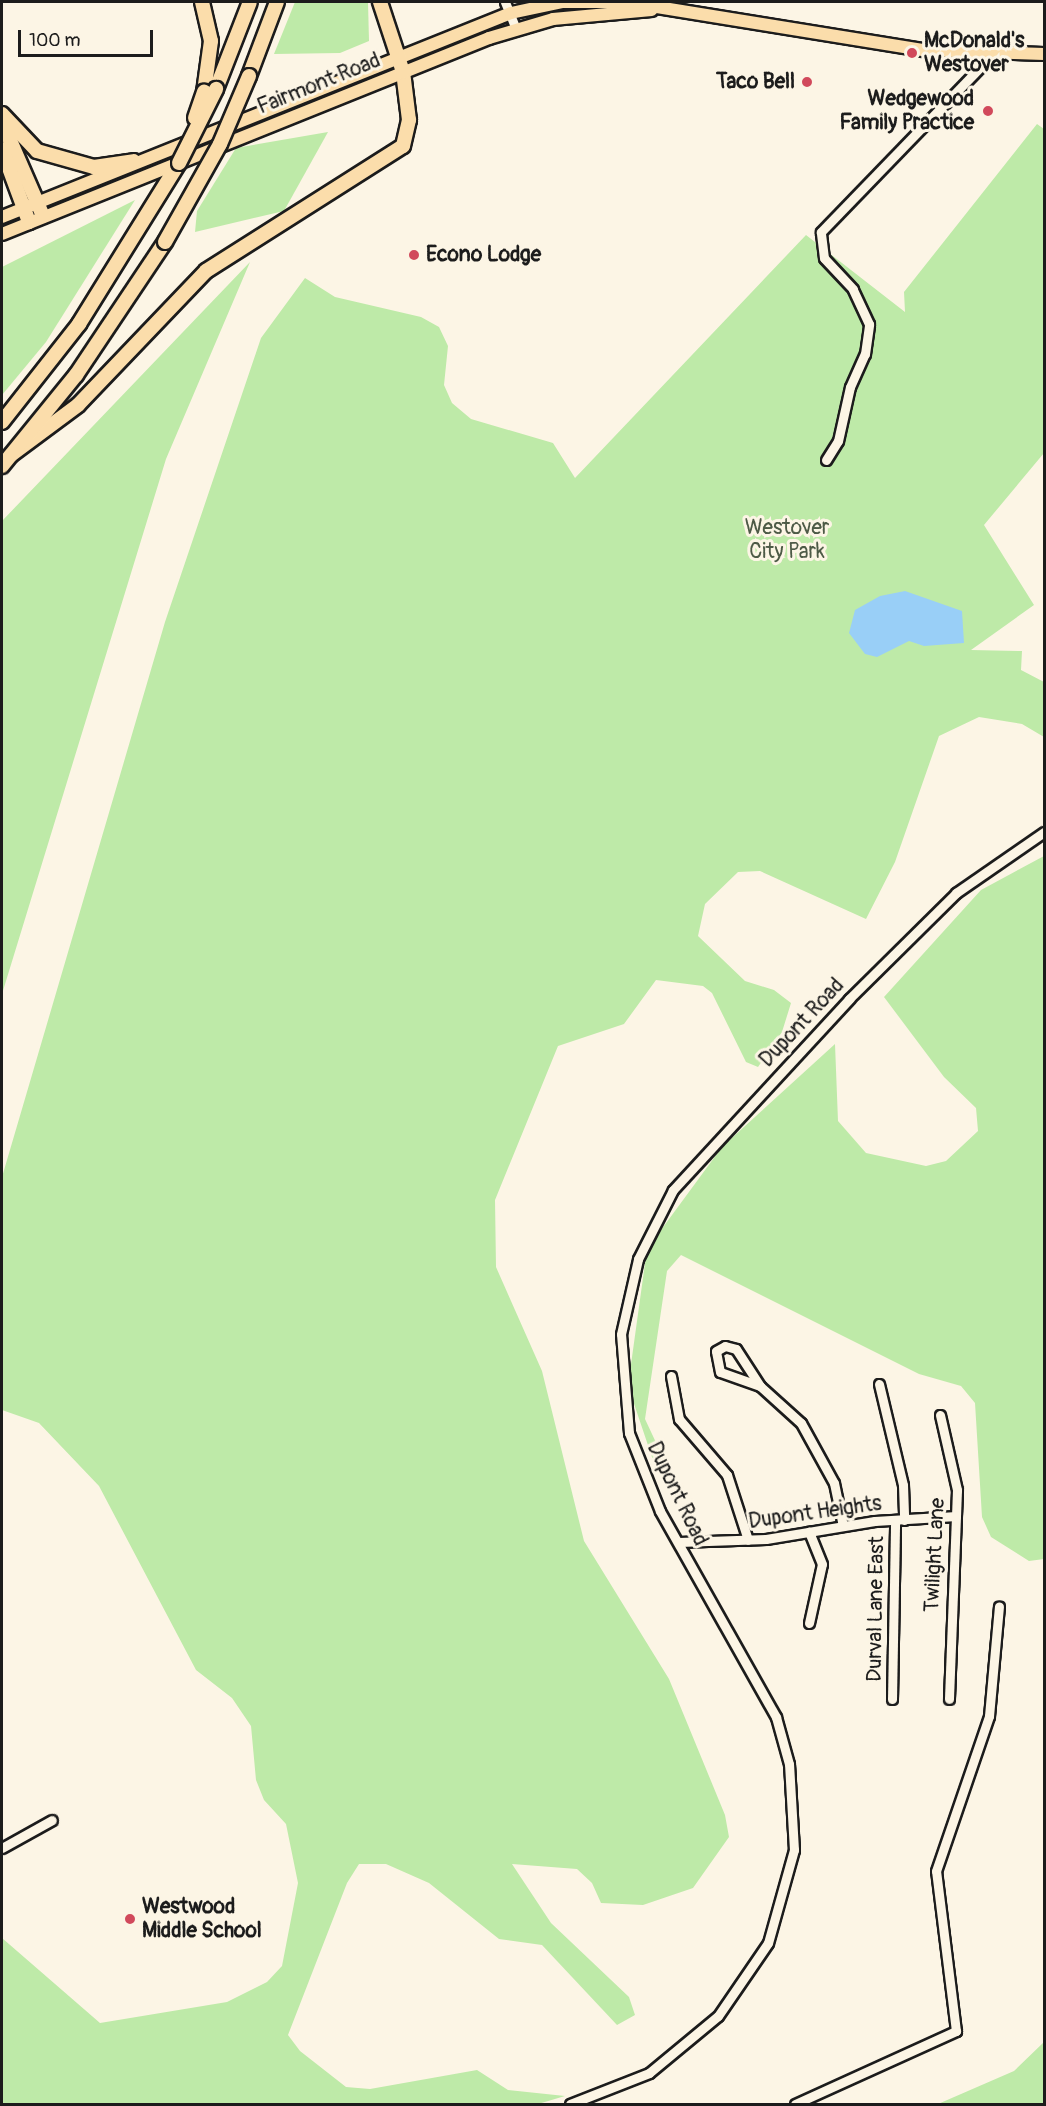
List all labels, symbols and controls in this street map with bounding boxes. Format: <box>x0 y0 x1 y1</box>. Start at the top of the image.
scale bar <box>21 18 156 56</box>
place label: McDonald's Westover <box>924 28 1025 78</box>
text: 100 m <box>29 29 81 52</box>
marker: McDonald's Westover <box>905 46 919 60</box>
street label: Fairmont Road <box>254 48 384 120</box>
place label: Taco Bell <box>716 69 795 95</box>
marker: Taco Bell <box>800 75 814 89</box>
place label: Wedgewood Family Practice <box>840 86 974 136</box>
marker: Wedgewood Family Practice <box>979 102 997 120</box>
place label: Econo Lodge <box>426 242 541 268</box>
marker: Econo Lodge <box>407 248 421 262</box>
park label: Westover City Park <box>745 515 829 565</box>
street label: Dupont Road <box>754 973 850 1073</box>
street label: Dupont Road <box>641 1438 713 1550</box>
street label: Dupont Heights <box>747 1491 883 1535</box>
street label: Twilight Lane <box>919 1497 951 1613</box>
street label: Durval Lane East <box>862 1536 890 1682</box>
place label: Westwood Middle School <box>142 1894 262 1944</box>
marker: Westwood Middle School <box>123 1912 137 1926</box>

